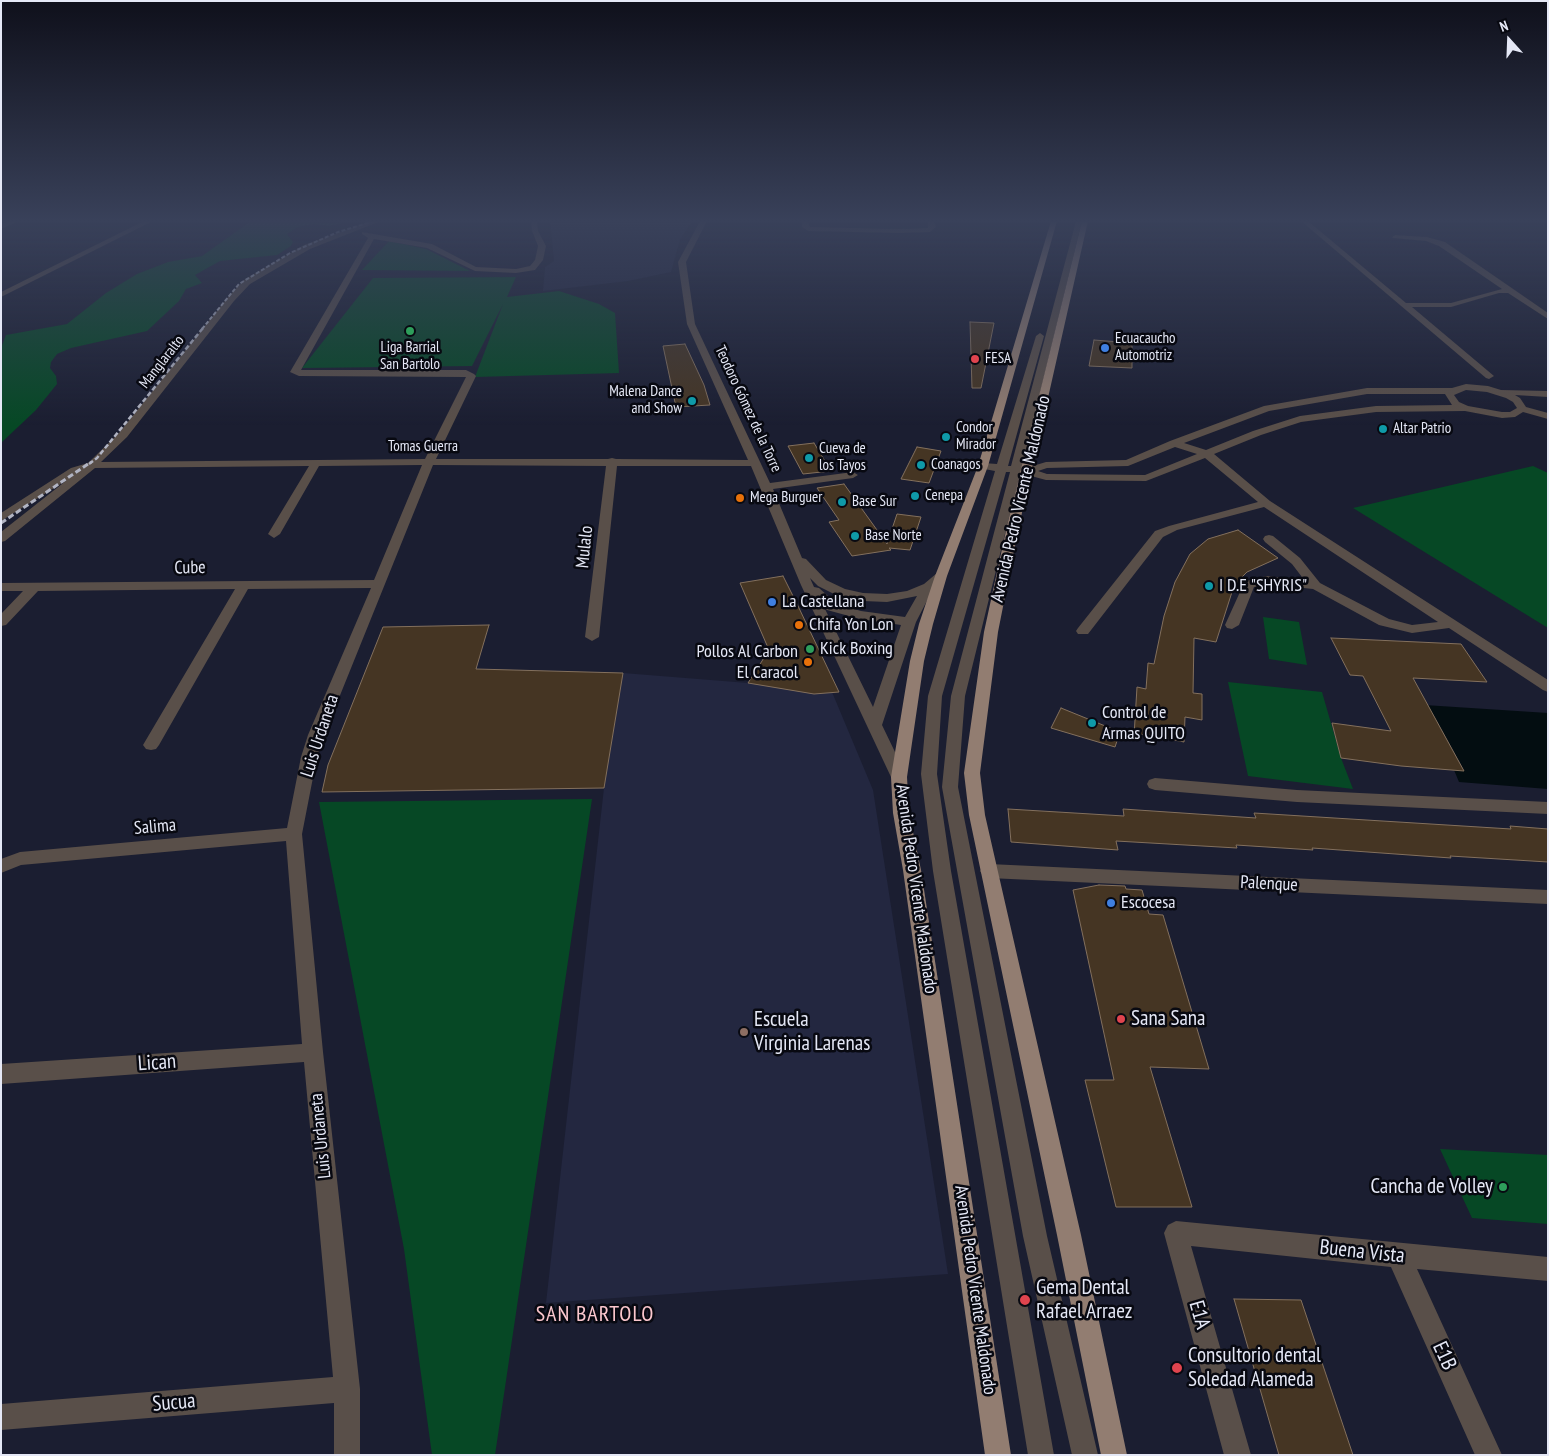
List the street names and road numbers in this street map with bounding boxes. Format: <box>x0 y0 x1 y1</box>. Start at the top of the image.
street label: Manglaralto <box>136 332 188 392</box>
street label: Teodoro Gómez de la Torre <box>711 343 785 475</box>
street label: Avenida Pedro Vicente Maldonado <box>987 394 1055 604</box>
street label: Tomas Guerra <box>388 438 458 456</box>
street label: Mulalo <box>572 525 598 569</box>
street label: Cube <box>174 557 206 579</box>
street label: Luis Urdaneta <box>296 692 344 780</box>
street label: Avenida Pedro Vicente Maldonado <box>891 783 941 995</box>
street label: Salima <box>133 814 177 840</box>
street label: Palenque <box>1240 872 1298 896</box>
street label: Lican <box>137 1049 177 1077</box>
street label: Luis Urdaneta <box>306 1092 336 1180</box>
street label: Avenida Pedro Vicente Maldonado <box>950 1184 1000 1396</box>
street label: Buena Vista <box>1318 1235 1406 1269</box>
street label: E1A <box>1183 1298 1215 1332</box>
street label: E1B <box>1427 1338 1461 1374</box>
street label: Sucua <box>151 1389 197 1417</box>

